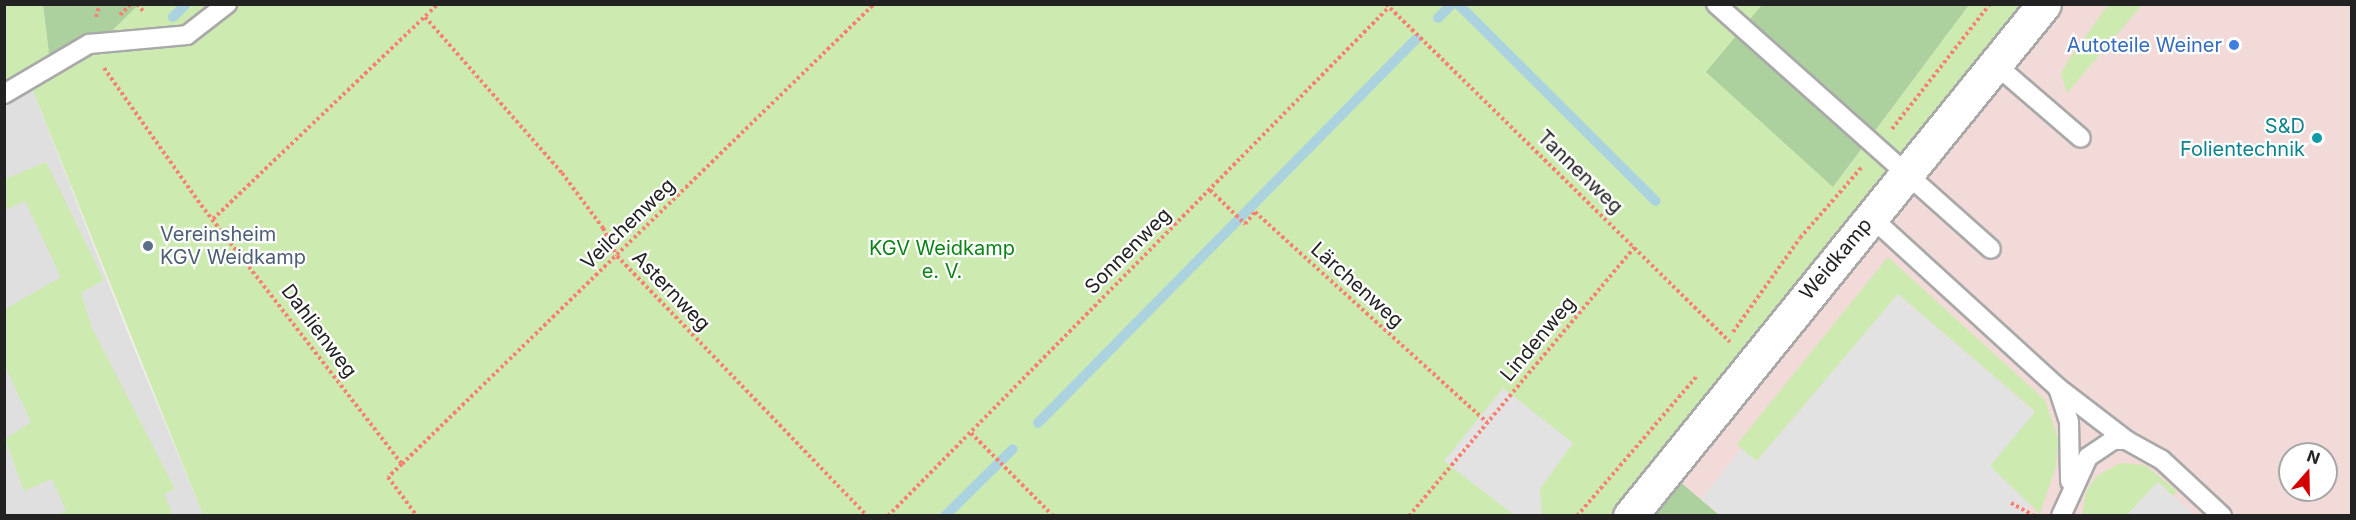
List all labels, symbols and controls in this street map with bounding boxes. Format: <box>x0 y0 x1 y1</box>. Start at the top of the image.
place label: Autoteile Weiner <box>2067 33 2222 57</box>
marker: Autoteile Weiner <box>2227 38 2241 52</box>
place label: S&D Folientechnik <box>2180 114 2305 161</box>
street label: Tannenweg <box>1532 125 1628 219</box>
marker: S&D Folientechnik <box>2310 131 2324 145</box>
street label: Veilchenweg <box>576 173 680 275</box>
street label: Sonnenweg <box>1080 203 1176 299</box>
street label: Weidkamp <box>1795 213 1877 305</box>
place label: Vereinsheim KGV Weidkamp <box>160 222 306 269</box>
park label: KGV Weidkamp e. V. <box>869 237 1015 284</box>
street label: Lärchenweg <box>1306 237 1408 333</box>
marker: Vereinsheim KGV Weidkamp <box>141 239 155 253</box>
street label: Asternweg <box>627 246 715 336</box>
street label: Dahlienweg <box>276 280 362 382</box>
street label: Lindenweg <box>1496 292 1580 386</box>
north arrow <box>2278 442 2338 502</box>
text: N <box>2304 445 2323 468</box>

